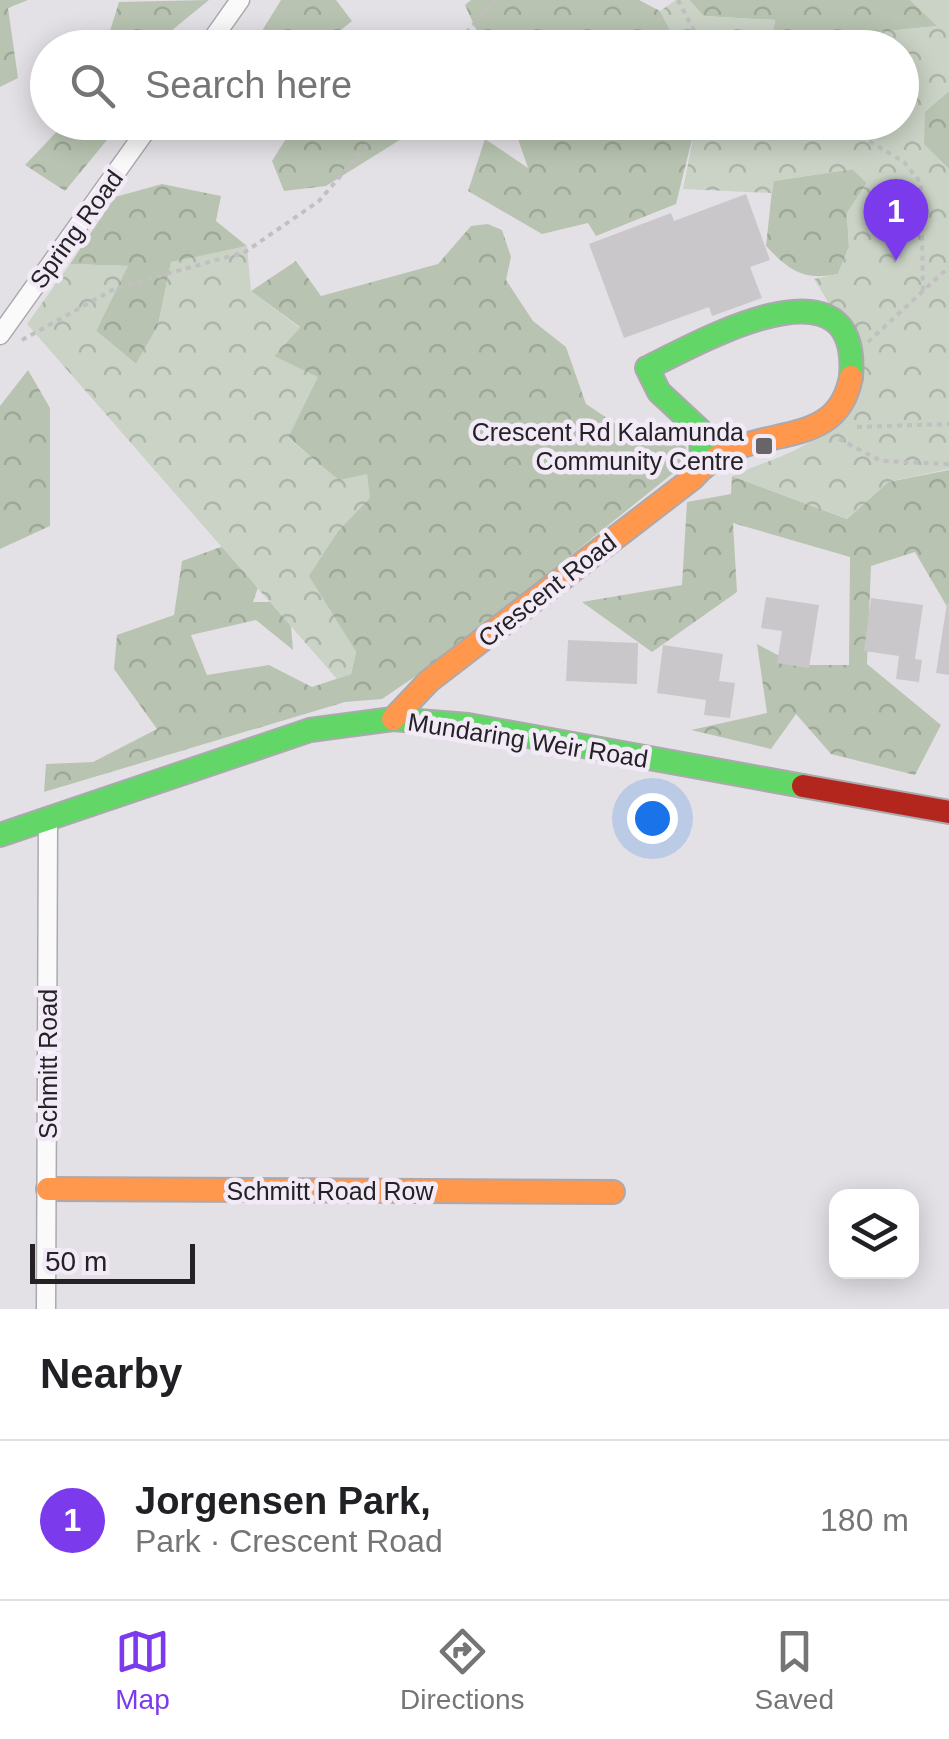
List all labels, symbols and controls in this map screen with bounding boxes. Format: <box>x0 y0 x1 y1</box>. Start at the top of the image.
search box <box>30 30 919 140</box>
icon: search <box>65 58 120 113</box>
text: Search here <box>145 64 352 106</box>
street label: Spring Road <box>24 165 128 293</box>
pin: 1 <box>864 178 928 261</box>
place label: Crescent Rd Kalamunda Community Centre <box>472 418 744 475</box>
marker: Crescent Rd Kalamunda Community Centre <box>753 435 775 457</box>
street label: Crescent Road <box>473 528 621 652</box>
street label: Mundaring Weir Road <box>406 707 650 773</box>
your location <box>627 793 678 844</box>
street label: Schmitt Road <box>34 989 62 1139</box>
street label: Schmitt Road Row <box>226 1177 434 1205</box>
map controls <box>829 1189 919 1279</box>
button: layers <box>829 1189 919 1279</box>
scale bar <box>30 1239 195 1284</box>
text: 50 m <box>45 1246 107 1277</box>
text: Nearby <box>40 1350 182 1397</box>
text: Jorgensen Park, <box>135 1480 431 1522</box>
text: 1 <box>64 1502 81 1538</box>
text: 180 m <box>820 1502 909 1538</box>
text: Park · Crescent Road <box>135 1523 443 1559</box>
tab: Map <box>115 1624 170 1716</box>
tab: Directions <box>400 1624 525 1716</box>
tab: Saved <box>755 1624 834 1716</box>

